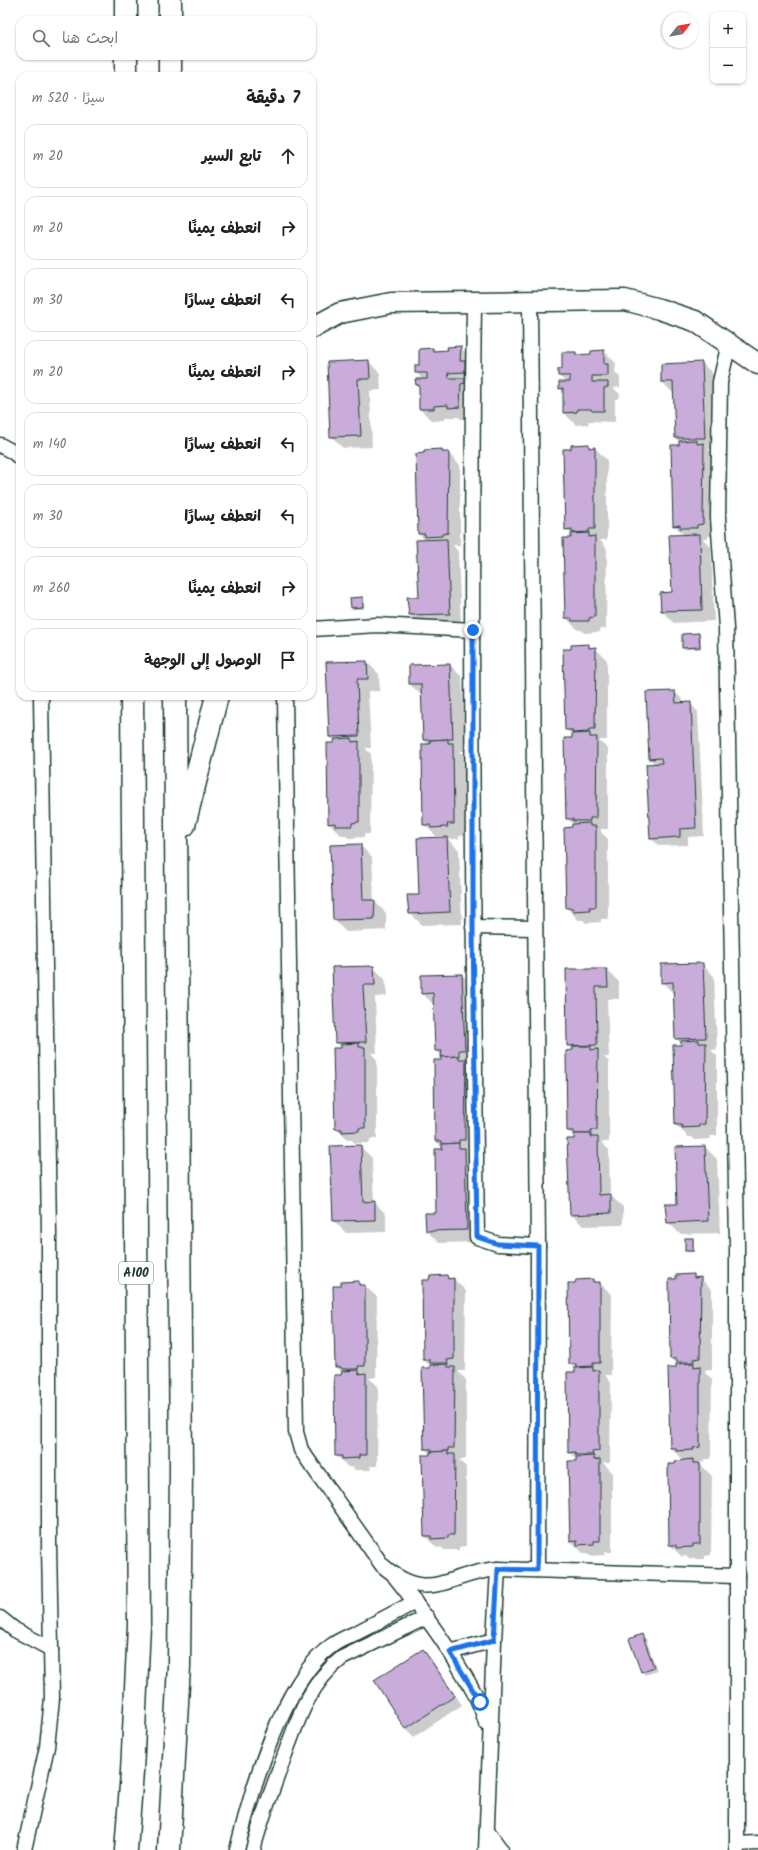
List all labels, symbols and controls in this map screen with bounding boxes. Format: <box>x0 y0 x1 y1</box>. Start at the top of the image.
north arrow <box>662 12 698 48</box>
map controls <box>710 12 746 84</box>
button: + <box>710 12 746 48</box>
search box <box>16 16 316 60</box>
icon: search <box>30 27 52 49</box>
text: ابحث هنا <box>62 27 118 51</box>
button: − <box>710 48 746 84</box>
text: 7 دقيقة <box>246 85 300 112</box>
text: سيرًا · 520 m <box>32 88 105 109</box>
text: تابع السير <box>202 145 261 169</box>
icon: ahead <box>277 145 299 167</box>
text: 20 m <box>33 146 63 167</box>
text: انعطف يمينًا <box>188 217 261 241</box>
icon: right <box>277 217 299 239</box>
text: 20 m <box>33 218 63 239</box>
text: انعطف يسارًا <box>184 289 261 313</box>
icon: left <box>277 289 299 311</box>
text: 30 m <box>33 290 63 311</box>
text: انعطف يمينًا <box>188 361 261 385</box>
icon: right <box>277 361 299 383</box>
text: 20 m <box>33 362 63 383</box>
text: انعطف يسارًا <box>184 433 261 457</box>
icon: left <box>277 433 299 455</box>
text: 140 m <box>33 434 66 455</box>
text: انعطف يسارًا <box>184 505 261 529</box>
icon: left <box>277 505 299 527</box>
text: 30 m <box>33 506 63 527</box>
text: انعطف يمينًا <box>188 577 261 601</box>
icon: right <box>277 577 299 599</box>
text: 260 m <box>33 578 70 599</box>
route end <box>464 621 482 639</box>
text: الوصول إلى الوجهة <box>144 649 261 673</box>
icon: arrive <box>277 649 299 671</box>
road number: A100 <box>119 1262 153 1284</box>
route start <box>471 1693 489 1711</box>

